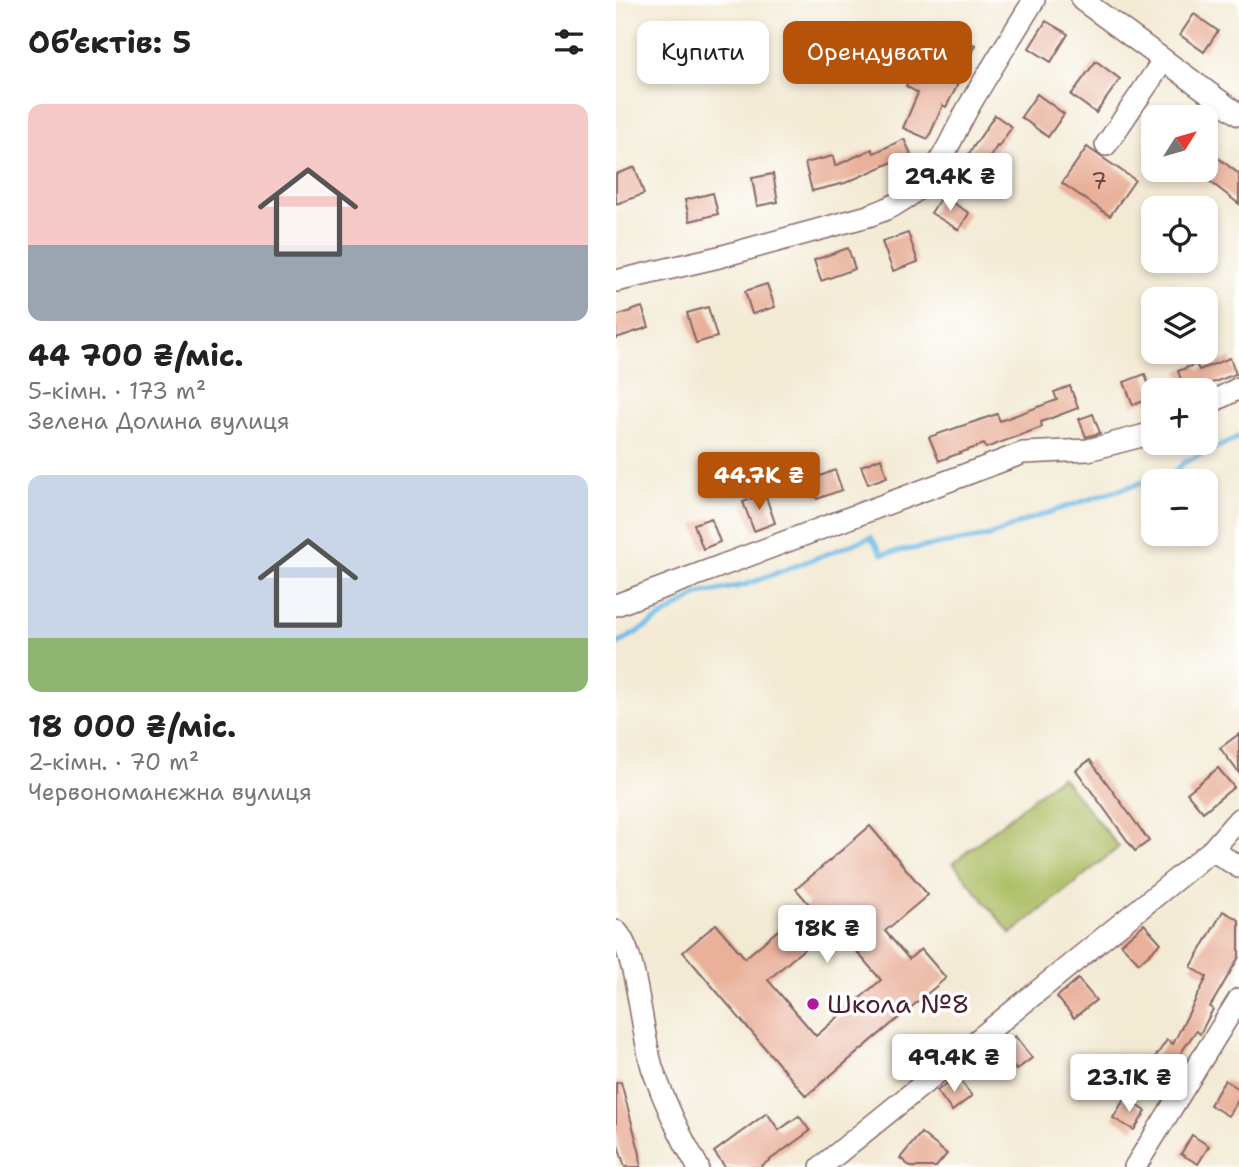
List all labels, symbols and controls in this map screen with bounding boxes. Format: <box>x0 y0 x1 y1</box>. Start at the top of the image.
chip: Купити <box>637 21 769 84</box>
chip: Орендувати <box>783 21 972 84</box>
text: Об’єктів: 5 <box>28 22 191 63</box>
icon: filters <box>550 23 588 61</box>
north arrow <box>1141 105 1218 182</box>
map controls <box>1141 105 1218 546</box>
icon: home <box>245 149 371 275</box>
pin: 29.4K ₴ <box>885 154 1015 213</box>
text: 29.4K ₴ <box>904 161 996 191</box>
house number: 7 <box>1091 166 1107 196</box>
button: locate <box>1141 196 1218 273</box>
button: layers <box>1141 287 1218 364</box>
text: 44 700 ₴/міс. <box>28 335 244 376</box>
text: 5-кімн. · 173 m² <box>28 376 206 406</box>
button: + <box>1141 378 1218 455</box>
text: Зелена Долина вулиця <box>28 406 290 436</box>
pin: 44.7K ₴ <box>694 452 824 512</box>
text: 44.7K ₴ <box>714 460 804 490</box>
button: − <box>1141 469 1218 546</box>
icon: home <box>245 520 371 646</box>
text: 18 000 ₴/міс. <box>28 706 236 747</box>
text: 2-кімн. · 70 m² <box>28 747 199 777</box>
text: Червономанєжна вулиця <box>28 777 312 807</box>
pin: 18K ₴ <box>778 906 876 965</box>
text: 18K ₴ <box>794 913 860 943</box>
place label: Школа №8 <box>827 986 970 1021</box>
marker: Школа №8 <box>805 996 821 1012</box>
pin: 49.4K ₴ <box>889 1034 1019 1094</box>
text: 49.4K ₴ <box>908 1042 1000 1072</box>
pin: 23.1K ₴ <box>1064 1054 1194 1114</box>
text: 23.1K ₴ <box>1086 1062 1172 1092</box>

